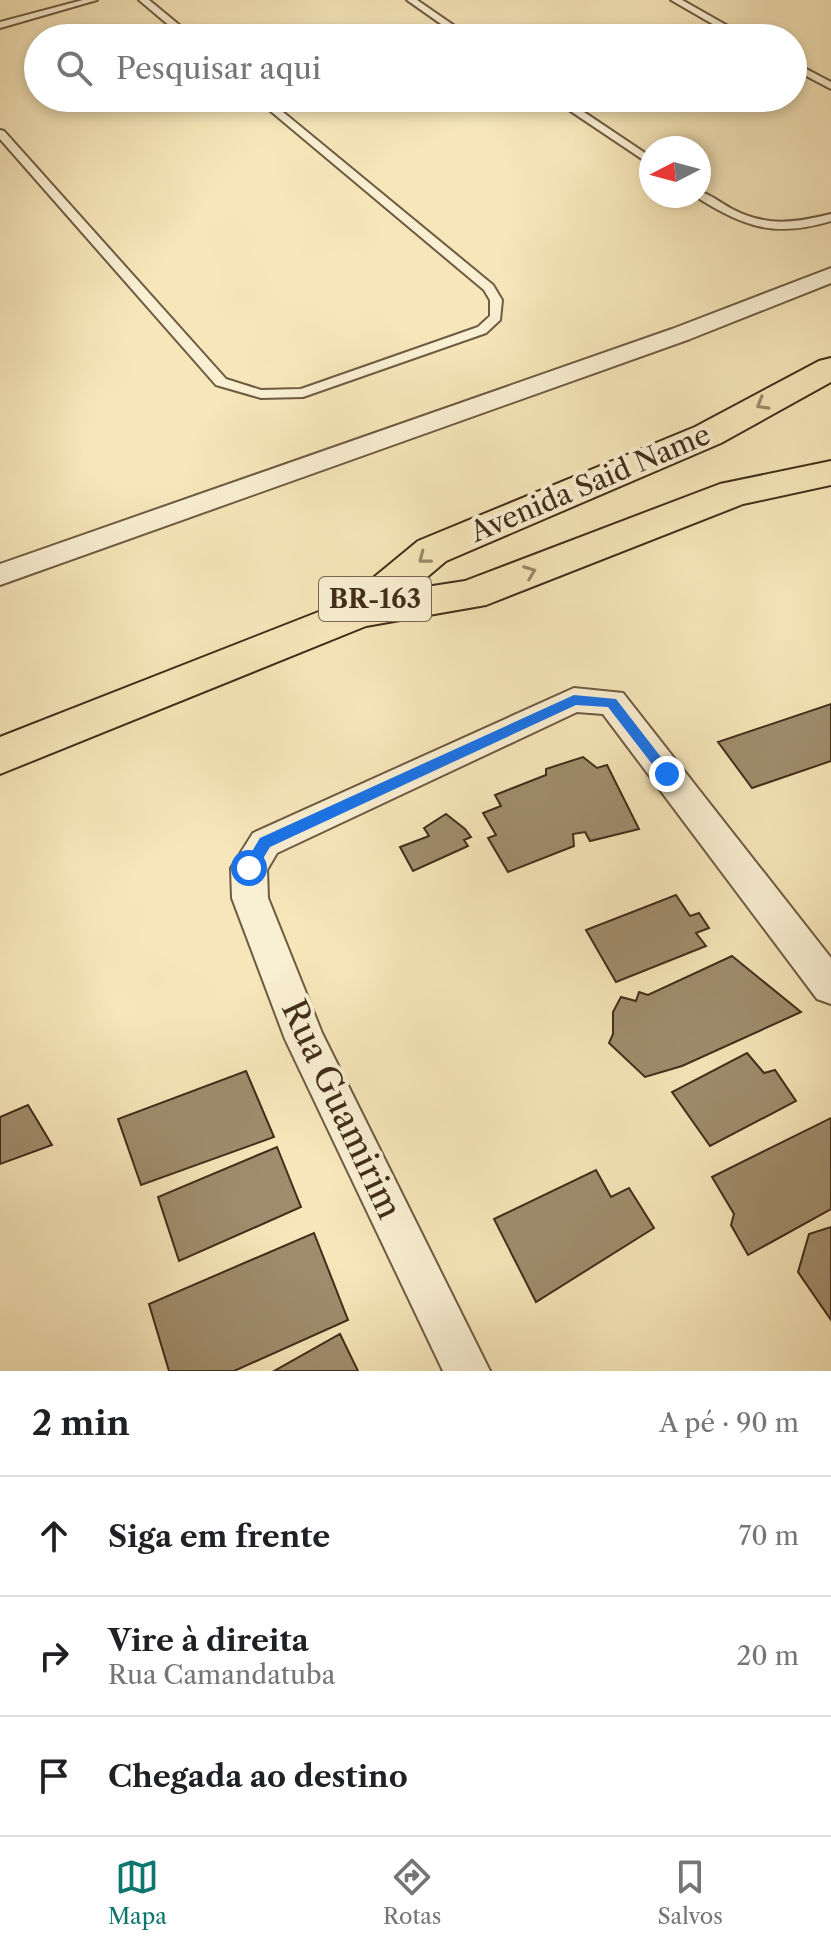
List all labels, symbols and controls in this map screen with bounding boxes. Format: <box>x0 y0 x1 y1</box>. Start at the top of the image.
search box <box>24 24 807 112</box>
icon: search <box>52 46 96 90</box>
text: Pesquisar aqui <box>116 50 321 87</box>
north arrow <box>639 136 711 208</box>
one-way arrow <box>756 394 771 410</box>
street label: Avenida Said Name <box>464 417 715 549</box>
one-way arrow <box>419 548 433 563</box>
one-way arrow <box>522 565 536 582</box>
road number: BR-163 <box>319 577 431 621</box>
route end <box>649 756 685 792</box>
route start <box>231 850 267 886</box>
street label: Rua Guamirim <box>273 993 411 1225</box>
text: 2 min <box>32 1402 130 1444</box>
text: A pé · 90 m <box>659 1407 799 1439</box>
icon: ahead <box>32 1514 76 1558</box>
text: Siga em frente <box>108 1518 330 1555</box>
text: 70 m <box>739 1520 799 1552</box>
text: Vire à direita <box>108 1622 309 1659</box>
icon: right <box>32 1634 76 1678</box>
text: 20 m <box>736 1640 799 1672</box>
text: Rua Camandatuba <box>108 1659 335 1691</box>
icon: arrive <box>32 1754 76 1798</box>
text: Chegada ao destino <box>108 1758 408 1795</box>
tab: Mapa <box>108 1855 167 1930</box>
tab: Rotas <box>383 1855 441 1930</box>
tab: Salvos <box>658 1855 723 1930</box>

